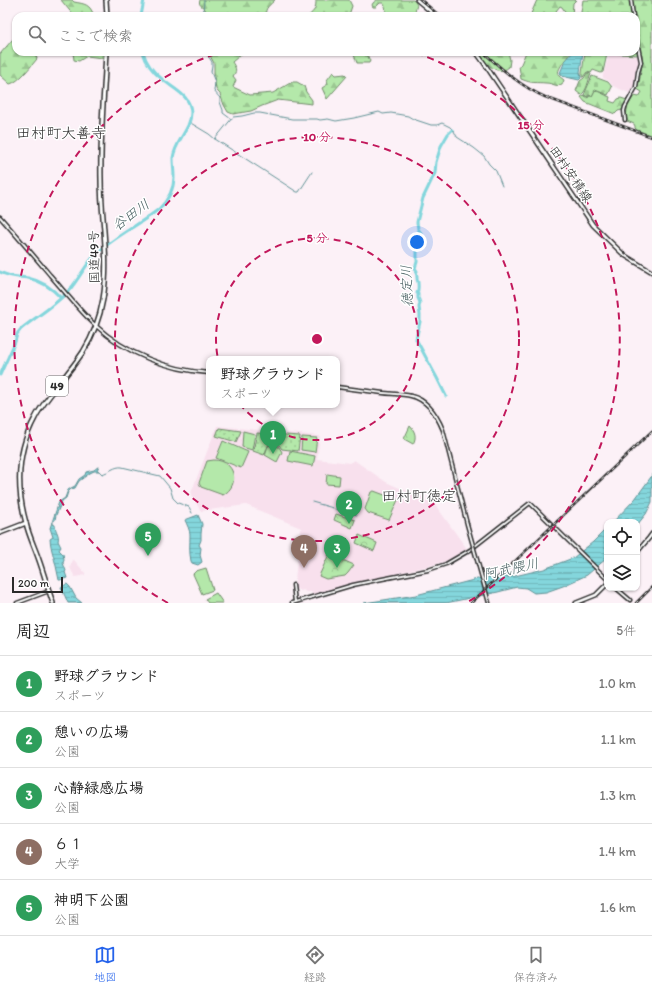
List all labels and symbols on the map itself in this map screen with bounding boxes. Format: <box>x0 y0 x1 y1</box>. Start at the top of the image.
text: 15 分 <box>518 118 544 132</box>
district label: 田村町大善寺 <box>16 124 106 142</box>
text: 10 分 <box>303 130 331 144</box>
street label: 田村安積線 <box>547 143 596 206</box>
water label: 谷田川 <box>109 196 153 234</box>
street label: 国道49号 <box>86 230 102 284</box>
text: 5 分 <box>306 231 328 245</box>
your location <box>407 232 427 252</box>
water label: 徳定川 <box>398 265 416 307</box>
centre of rings <box>310 332 324 346</box>
road number: 49 <box>46 376 68 396</box>
pin: 1 <box>260 421 286 454</box>
district label: 田村町徳定 <box>381 487 457 505</box>
pin: 2 <box>336 491 362 524</box>
pin: 5 <box>135 523 161 556</box>
pin: 4 <box>291 535 317 568</box>
pin: 3 <box>324 535 350 568</box>
water label: 阿武隈川 <box>482 555 540 583</box>
scale bar <box>12 575 63 594</box>

